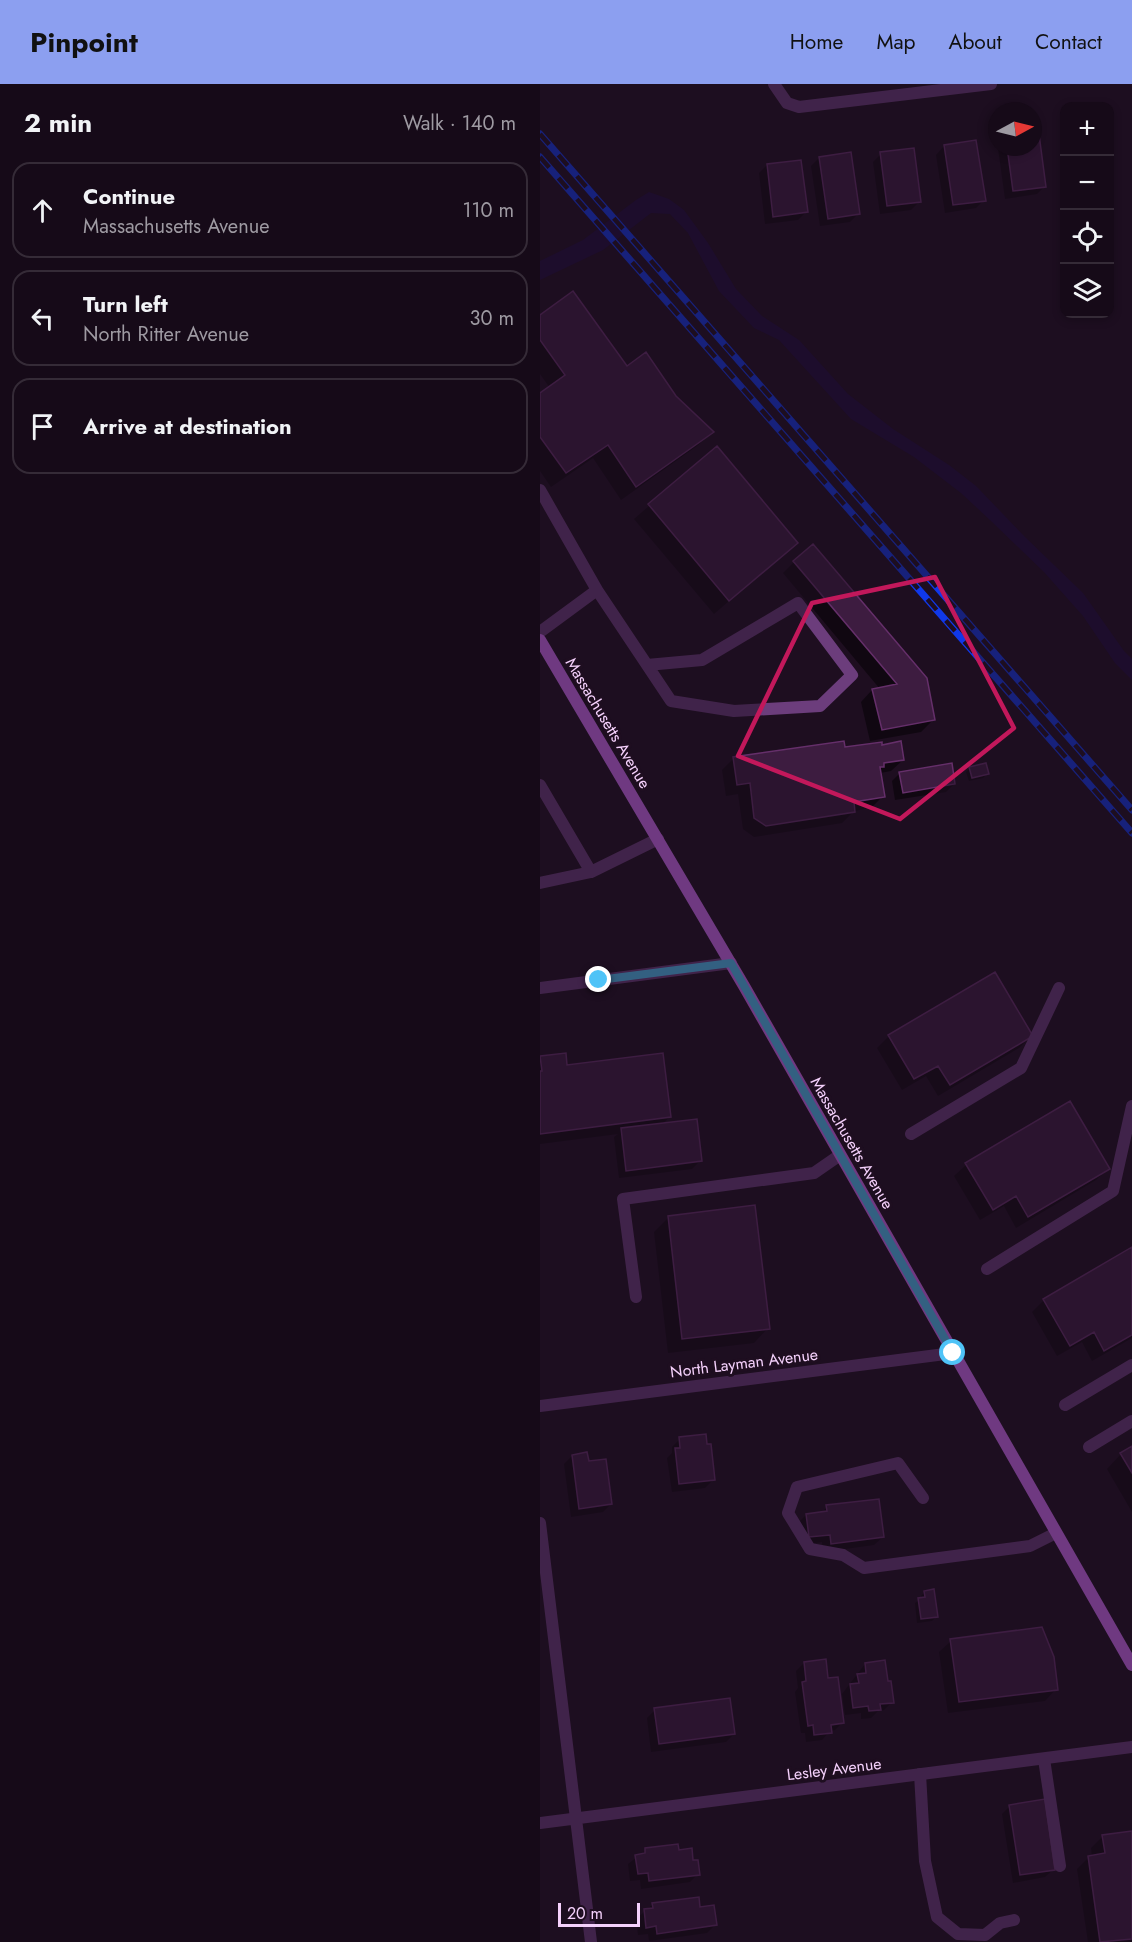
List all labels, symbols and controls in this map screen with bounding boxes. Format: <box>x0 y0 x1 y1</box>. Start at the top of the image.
text: Pinpoint <box>30 22 138 63</box>
text: Home <box>790 27 843 57</box>
text: Map <box>876 27 916 57</box>
text: About <box>949 27 1002 57</box>
text: Contact <box>1035 27 1102 57</box>
north arrow <box>988 102 1042 156</box>
map controls <box>1060 102 1114 318</box>
button: + <box>1060 102 1114 156</box>
text: 2 min <box>24 104 92 142</box>
text: Walk · 140 m <box>403 109 516 138</box>
button: − <box>1060 156 1114 210</box>
text: Continue <box>83 180 175 212</box>
icon: ahead <box>26 194 59 227</box>
text: 110 m <box>462 196 514 225</box>
button: locate <box>1060 210 1114 264</box>
text: Massachusetts Avenue <box>83 212 269 241</box>
button: layers <box>1060 264 1114 318</box>
text: Turn left <box>83 288 168 320</box>
icon: left <box>26 302 59 335</box>
text: 30 m <box>469 304 514 333</box>
text: North Ritter Avenue <box>83 320 249 349</box>
icon: arrive <box>26 410 59 443</box>
text: Arrive at destination <box>83 410 292 442</box>
street label: Massachusetts Avenue <box>560 653 656 793</box>
route end <box>585 966 611 992</box>
street label: Massachusetts Avenue <box>805 1073 899 1213</box>
route start <box>939 1339 965 1365</box>
street label: North Layman Avenue <box>669 1343 819 1383</box>
street label: Lesley Avenue <box>785 1752 883 1786</box>
scale bar <box>558 1900 640 1928</box>
text: 20 m <box>567 1902 603 1925</box>

